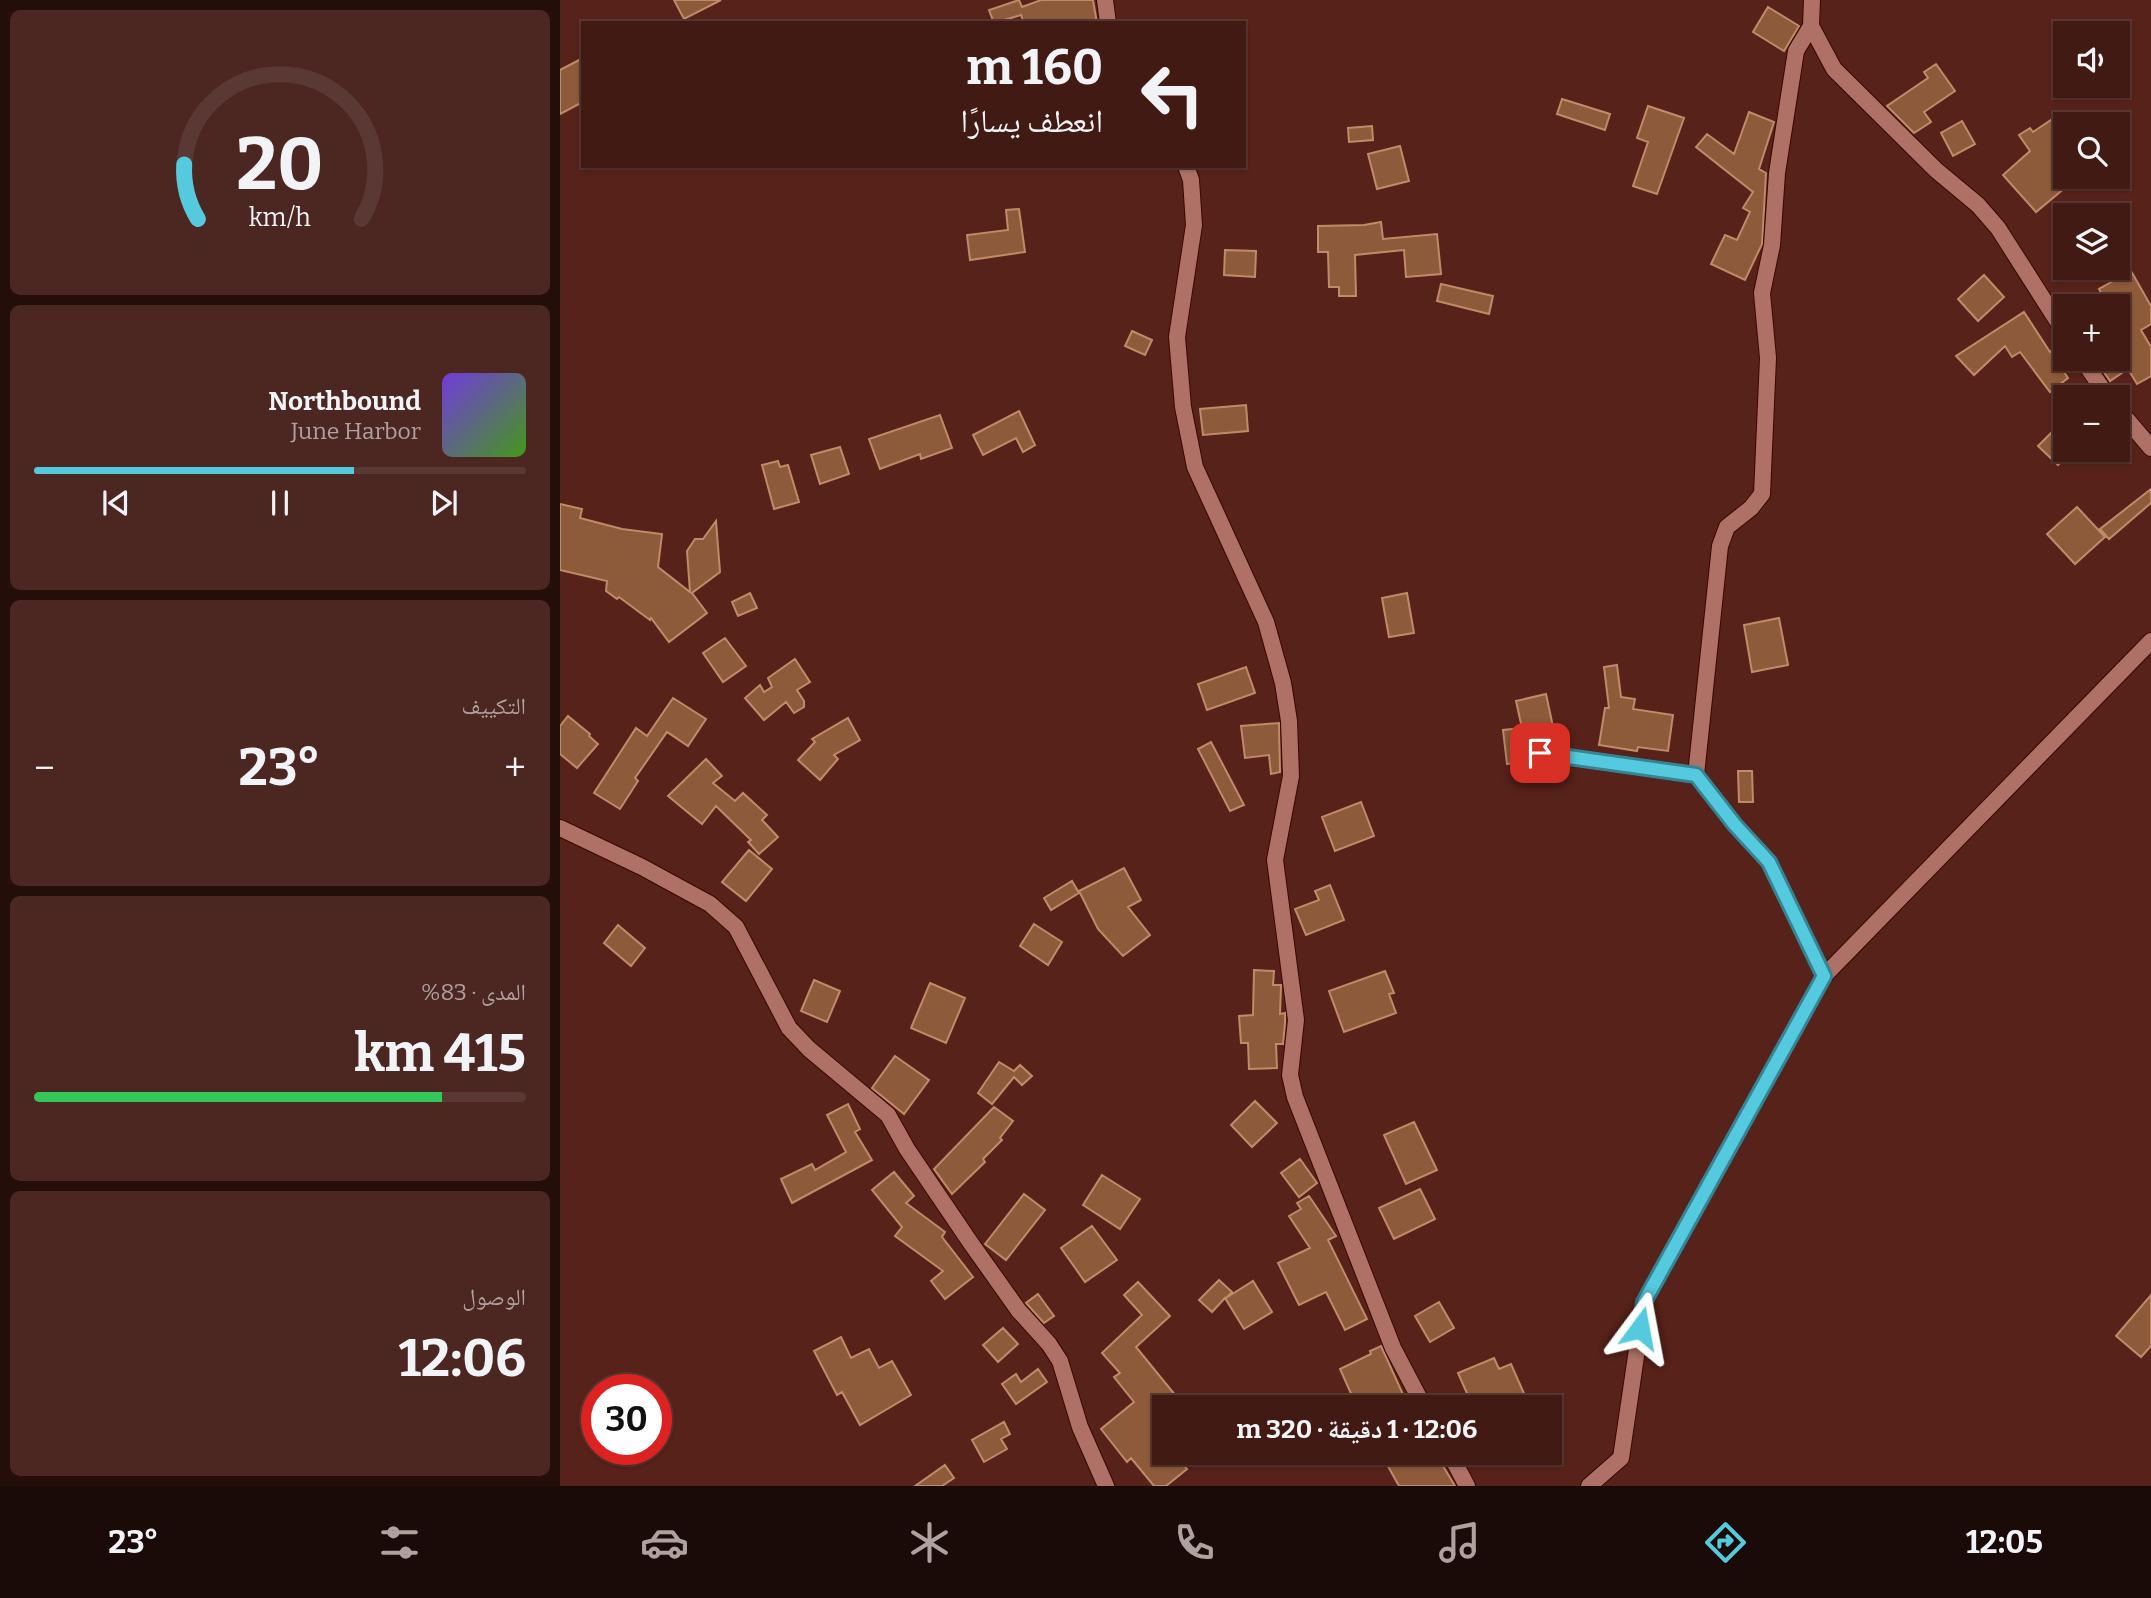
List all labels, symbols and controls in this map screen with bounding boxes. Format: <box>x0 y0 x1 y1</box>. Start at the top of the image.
map controls <box>2053 21 2130 462</box>
button: sound <box>2053 21 2130 98</box>
text: 160 m <box>966 38 1103 97</box>
icon: left <box>1127 49 1218 140</box>
text: انعطف يسارًا <box>960 102 1103 140</box>
button: search <box>2053 112 2130 189</box>
text: 20 <box>236 121 324 208</box>
text: km/h <box>249 202 311 232</box>
button: layers <box>2053 203 2130 280</box>
button: + <box>2053 294 2130 371</box>
button: − <box>2053 385 2130 462</box>
text: Northbound <box>268 386 421 417</box>
text: June Harbor <box>291 417 421 445</box>
icon: previous <box>97 484 135 522</box>
icon: pause <box>261 484 299 522</box>
icon: next <box>425 484 463 522</box>
text: التكييف <box>461 692 526 720</box>
pin <box>1510 723 1570 783</box>
icon: arrive <box>1521 734 1559 772</box>
text: 23° <box>239 736 321 799</box>
text: − <box>34 745 55 791</box>
text: + <box>504 745 526 791</box>
text: المدى · 83% <box>421 978 526 1006</box>
text: 415 km <box>354 1022 526 1085</box>
text: الوصول <box>462 1283 526 1311</box>
position arrow <box>1603 1291 1677 1365</box>
text: 12:06 <box>398 1327 526 1390</box>
speed limit sign: 30 <box>581 1374 672 1465</box>
text: 12:06 · 1 دقيقة · 320 m <box>1237 1414 1477 1445</box>
icon: filters <box>375 1518 424 1567</box>
icon: car <box>640 1518 689 1567</box>
icon: climate <box>905 1518 954 1567</box>
icon: phone <box>1170 1518 1219 1567</box>
icon: music <box>1435 1518 1484 1567</box>
icon: directions <box>1701 1518 1750 1567</box>
text: 23° <box>108 1523 159 1561</box>
text: 12:05 <box>1966 1523 2043 1561</box>

